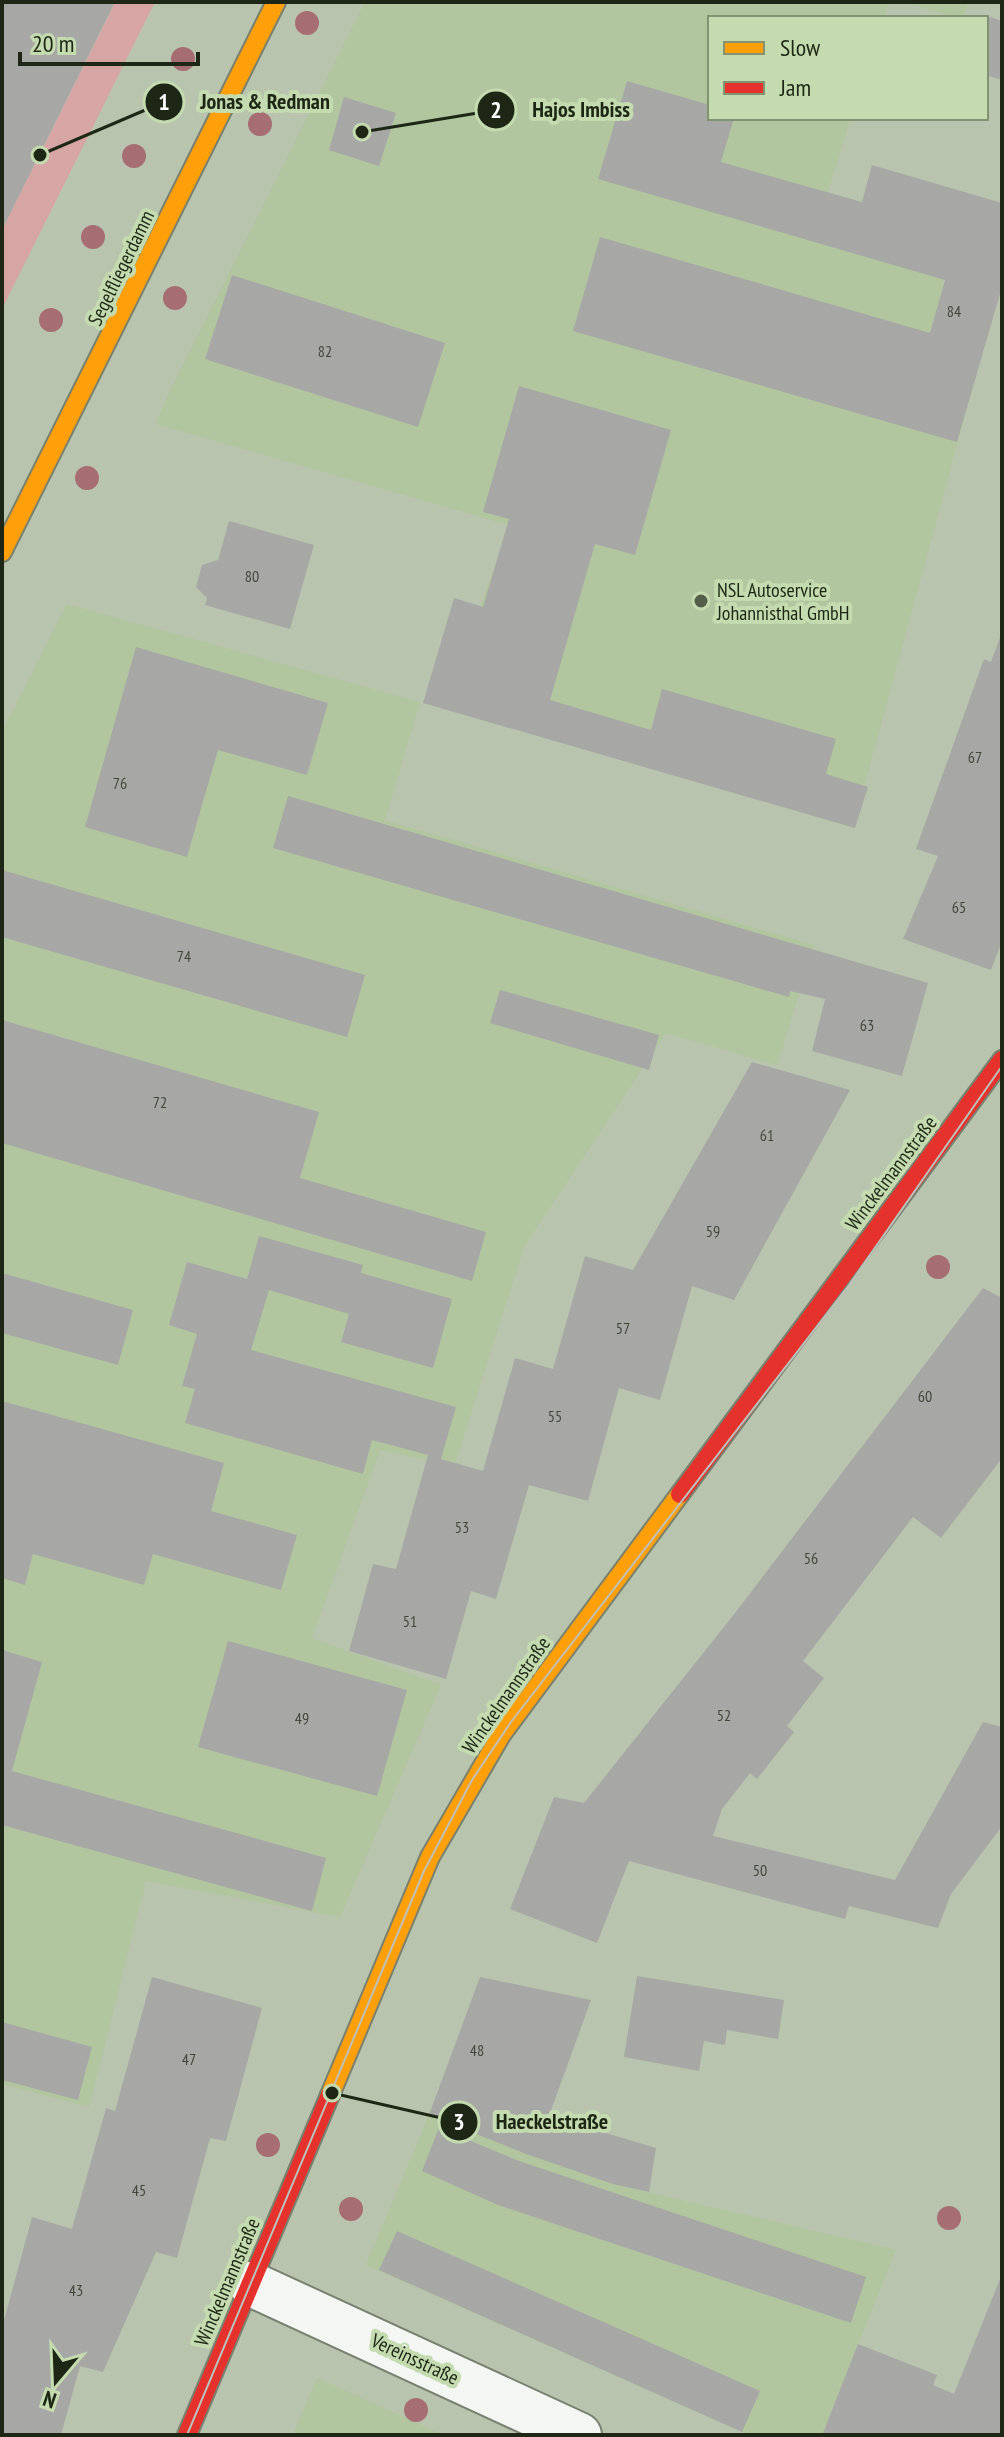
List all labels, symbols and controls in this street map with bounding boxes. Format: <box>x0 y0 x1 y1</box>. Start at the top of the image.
scale bar <box>20 16 198 66</box>
legend <box>708 16 988 120</box>
text: 20 m <box>32 28 74 59</box>
text: Slow <box>780 32 821 63</box>
text: Jam <box>779 72 811 103</box>
callout: Jonas & Redman <box>144 79 346 125</box>
text: 1 <box>158 86 170 117</box>
text: Jonas & Redman <box>199 87 330 115</box>
callout: Hajos Imbiss <box>476 87 646 133</box>
text: 2 <box>490 94 502 125</box>
text: Hajos Imbiss <box>532 95 630 123</box>
street label: Segelfliegerdamm <box>82 206 160 330</box>
house number: 84 <box>947 301 961 321</box>
house number: 82 <box>318 341 332 361</box>
house number: 80 <box>245 566 259 586</box>
place label: NSL Autoservice Johannisthal GmbH <box>716 577 849 626</box>
marker: NSL Autoservice Johannisthal GmbH <box>692 592 710 610</box>
house number: 67 <box>968 747 982 767</box>
house number: 76 <box>113 773 127 793</box>
house number: 65 <box>952 897 966 917</box>
house number: 74 <box>177 946 191 966</box>
house number: 63 <box>860 1015 874 1035</box>
house number: 72 <box>153 1092 167 1112</box>
street label: Winckelmannstraße <box>840 1111 942 1235</box>
house number: 61 <box>760 1125 774 1145</box>
house number: 59 <box>706 1221 720 1241</box>
house number: 57 <box>616 1318 630 1338</box>
house number: 60 <box>918 1386 932 1406</box>
house number: 55 <box>548 1406 562 1426</box>
house number: 53 <box>455 1517 469 1537</box>
house number: 56 <box>804 1548 818 1568</box>
house number: 51 <box>403 1611 417 1631</box>
street label: Winckelmannstraße <box>456 1632 556 1758</box>
house number: 52 <box>717 1705 731 1725</box>
house number: 49 <box>295 1708 309 1728</box>
house number: 50 <box>753 1860 767 1880</box>
house number: 48 <box>470 2040 484 2060</box>
house number: 47 <box>182 2049 196 2069</box>
callout: Haeckelstraße <box>439 2099 624 2145</box>
text: 3 <box>453 2106 465 2137</box>
text: Haeckelstraße <box>496 2107 608 2135</box>
house number: 45 <box>132 2180 146 2200</box>
street label: Winckelmannstraße <box>188 2214 266 2350</box>
house number: 43 <box>69 2280 83 2300</box>
street label: Vereinsstraße <box>366 2327 463 2391</box>
north arrow <box>16 2341 96 2421</box>
text: N <box>39 2385 60 2415</box>

